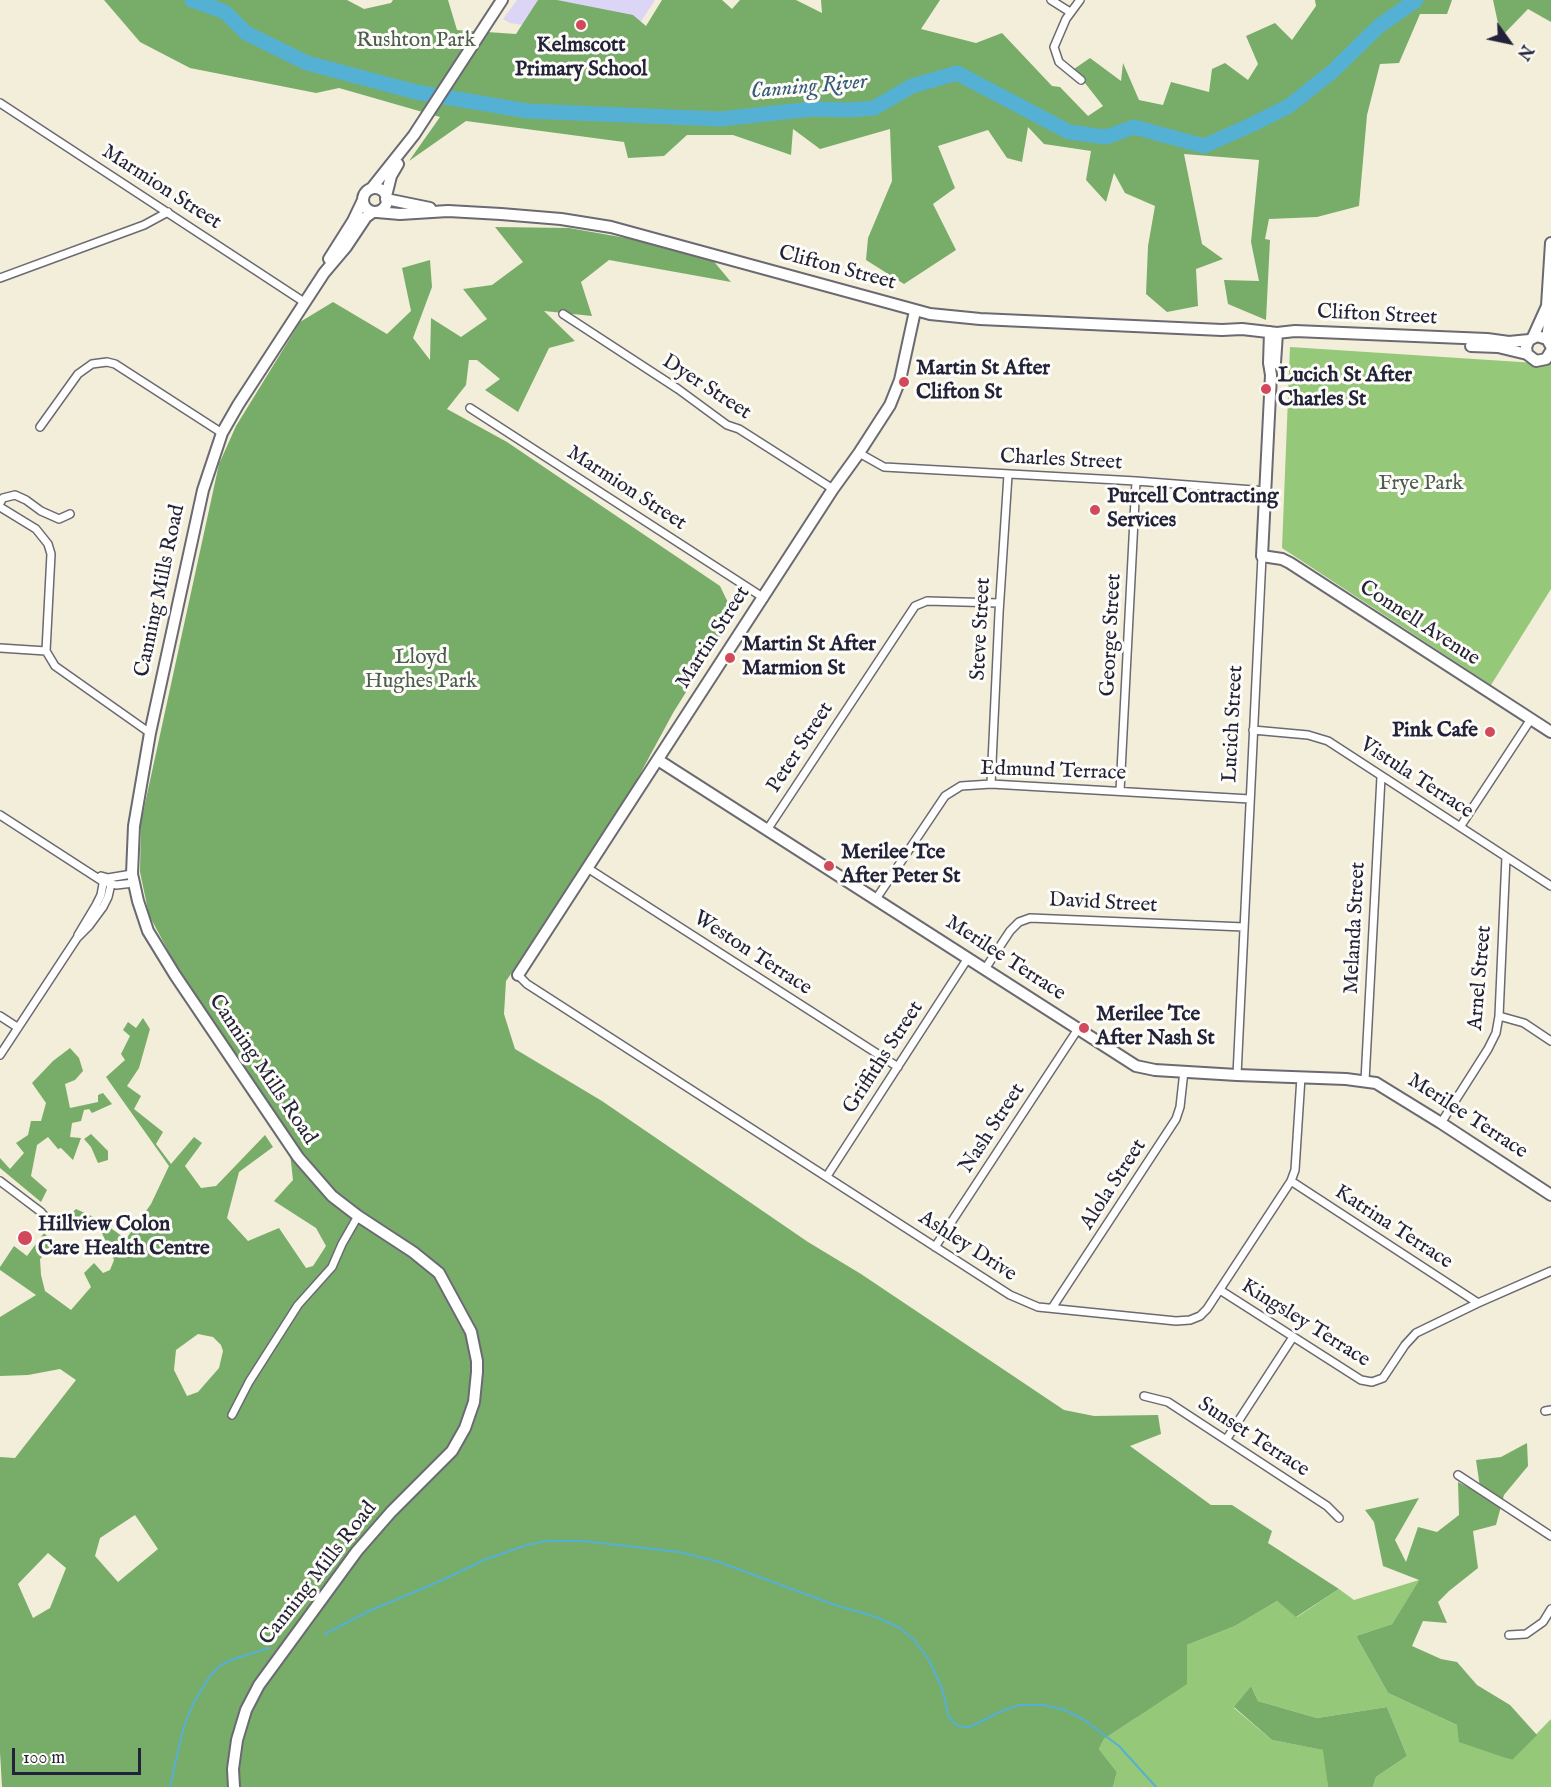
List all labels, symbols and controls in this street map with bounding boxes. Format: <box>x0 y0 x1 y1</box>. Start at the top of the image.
north arrow <box>1479 12 1539 72</box>
marker: Kelmscott Primary School <box>574 18 588 32</box>
park label: Rushton Park <box>356 29 476 55</box>
place label: Kelmscott Primary School <box>515 34 647 84</box>
text: N <box>1512 41 1536 63</box>
water label: Canning River <box>750 70 868 106</box>
street label: Marmion Street <box>96 140 226 236</box>
street label: Clifton Street <box>776 241 898 297</box>
street label: Clifton Street <box>1316 300 1438 332</box>
street label: Dyer Street <box>657 350 755 426</box>
place label: Martin St After Clifton St <box>916 357 1050 407</box>
place label: Lucich St After Charles St <box>1278 364 1412 414</box>
marker: Martin St After Clifton St <box>897 375 911 389</box>
marker: Lucich St After Charles St <box>1259 382 1273 396</box>
street label: Marmion Street <box>561 441 691 537</box>
street label: Charles Street <box>999 445 1123 477</box>
park label: Frye Park <box>1378 472 1464 498</box>
place label: Purcell Contracting Services <box>1107 485 1278 535</box>
street label: Canning Mills Road <box>130 503 192 679</box>
marker: Purcell Contracting Services <box>1088 503 1102 517</box>
street label: George Street <box>1096 573 1128 697</box>
street label: Connell Avenue <box>1354 576 1484 672</box>
street label: Steve Street <box>967 577 997 681</box>
street label: Martin Street <box>671 582 757 694</box>
place label: Martin St After Marmion St <box>742 633 876 683</box>
park label: Lloyd Hughes Park <box>365 646 477 696</box>
marker: Martin St After Marmion St <box>723 651 737 665</box>
street label: Lucich Street <box>1218 665 1250 783</box>
street label: Peter Street <box>762 698 840 798</box>
place label: Pink Cafe <box>1392 719 1478 745</box>
marker: Pink Cafe <box>1483 725 1497 739</box>
street label: Vistula Terrace <box>1354 733 1478 825</box>
street label: Edmund Terrace <box>980 757 1126 787</box>
place label: Merilee Tce After Peter St <box>841 841 961 891</box>
marker: Merilee Tce After Peter St <box>822 859 836 873</box>
street label: Melanda Street <box>1340 861 1372 995</box>
street label: David Street <box>1048 889 1158 919</box>
street label: Weston Terrace <box>688 906 816 1002</box>
street label: Merilee Terrace <box>940 911 1070 1007</box>
street label: Arnel Street <box>1464 924 1498 1032</box>
street label: Canning Mills Road <box>202 990 322 1150</box>
street label: Griffiths Street <box>838 997 930 1119</box>
place label: Merilee Tce After Nash St <box>1096 1003 1215 1053</box>
marker: Merilee Tce After Nash St <box>1077 1021 1091 1035</box>
street label: Merilee Terrace <box>1402 1069 1532 1165</box>
street label: Nash Street <box>955 1079 1031 1179</box>
street label: Alola Street <box>1075 1135 1153 1235</box>
street label: Katrina Terrace <box>1329 1180 1457 1276</box>
street label: Ashley Drive <box>913 1206 1021 1288</box>
place label: Hillview Colon Care Health Centre <box>38 1213 210 1263</box>
marker: Hillview Colon Care Health Centre <box>16 1229 34 1247</box>
street label: Kingsley Terrace <box>1236 1274 1374 1374</box>
street label: Sunset Terrace <box>1192 1393 1314 1483</box>
street label: Canning Mills Road <box>255 1497 383 1651</box>
scale bar <box>15 1736 144 1774</box>
text: 100 m <box>23 1747 65 1770</box>

